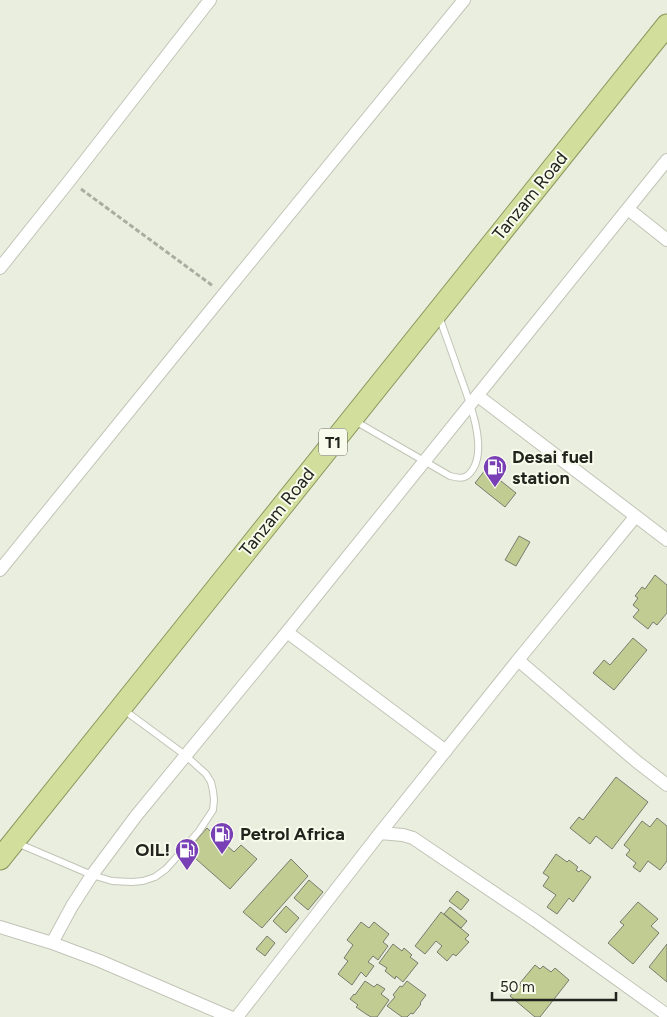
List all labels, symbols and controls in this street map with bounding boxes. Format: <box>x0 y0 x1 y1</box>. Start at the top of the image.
street label: Tanzam Road <box>488 147 572 245</box>
road number: T1 <box>319 428 347 456</box>
place label: Desai fuel station <box>512 446 593 489</box>
fuel station icon: Desai fuel station <box>482 454 508 488</box>
street label: Tanzam Road <box>235 463 319 561</box>
fuel station icon: Petrol Africa <box>209 821 235 855</box>
place label: Petrol Africa <box>240 823 345 845</box>
fuel station icon: OIL! <box>174 837 200 871</box>
place label: OIL! <box>135 839 170 861</box>
scale bar <box>492 970 616 1002</box>
text: 50 m <box>500 978 535 996</box>

